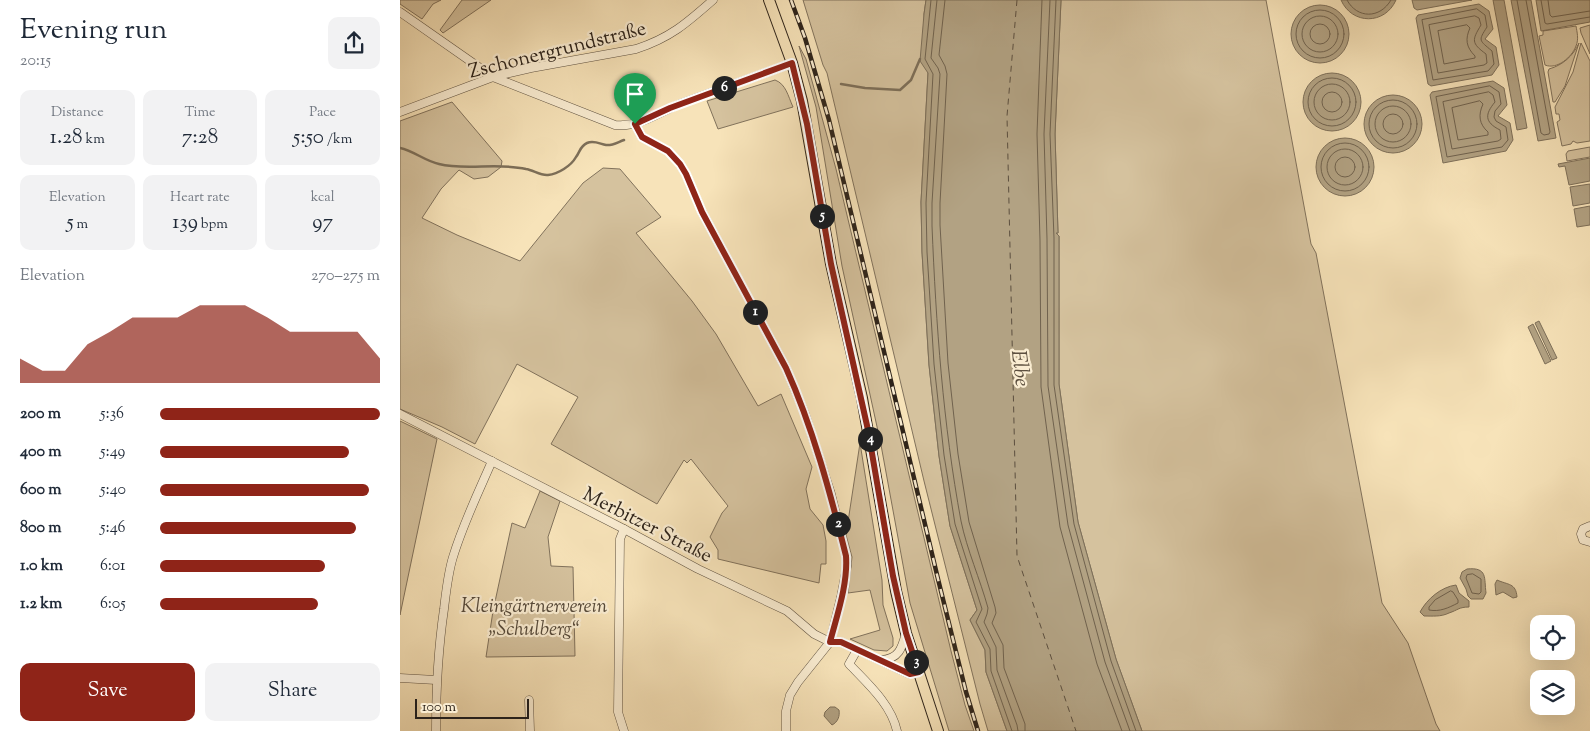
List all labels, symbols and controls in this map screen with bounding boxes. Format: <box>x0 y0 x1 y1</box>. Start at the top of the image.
text: Evening run <box>20 11 167 51</box>
street label: Zschonergrundstraße <box>466 15 649 88</box>
button: share <box>328 17 380 69</box>
text: 20:15 <box>20 50 51 73</box>
pin <box>614 73 656 124</box>
pin: 6 <box>712 76 736 100</box>
text: 6 <box>721 78 728 98</box>
icon: arrive <box>621 80 649 108</box>
text: Distance <box>51 103 104 123</box>
text: Time <box>184 103 216 123</box>
text: Pace <box>309 103 336 123</box>
text: 1.28 <box>50 123 83 153</box>
text: 7:28 <box>182 123 218 153</box>
text: 5:50 <box>293 123 324 153</box>
text: km <box>83 130 105 150</box>
text: /km <box>324 130 352 150</box>
text: Elevation <box>49 188 106 208</box>
text: Heart rate <box>170 188 230 208</box>
text: kcal <box>311 188 335 208</box>
pin: 5 <box>810 204 834 228</box>
text: 5 <box>820 206 825 226</box>
text: 5 <box>66 208 74 238</box>
text: 139 <box>172 208 198 238</box>
text: 97 <box>312 208 333 238</box>
text: m <box>74 215 88 235</box>
text: bpm <box>198 215 228 235</box>
text: Elevation <box>20 265 85 288</box>
text: 270–275 m <box>311 265 380 288</box>
pin: 1 <box>742 300 768 324</box>
text: 1 <box>753 302 758 322</box>
water label: Elbe <box>1002 348 1036 388</box>
text: 200 m <box>20 403 61 426</box>
text: 5:36 <box>100 403 124 426</box>
pin: 4 <box>858 426 882 452</box>
text: 4 <box>867 429 874 449</box>
text: 400 m <box>20 441 62 464</box>
text: 5:49 <box>100 441 125 464</box>
text: 600 m <box>20 479 62 502</box>
text: 5:40 <box>100 479 126 502</box>
street label: Merbitzer Straße <box>577 481 717 571</box>
pin: 2 <box>826 512 850 536</box>
text: 2 <box>835 514 842 534</box>
text: 800 m <box>20 517 62 540</box>
text: 5:46 <box>100 517 126 540</box>
text: 1.0 km <box>20 555 63 578</box>
text: 6:01 <box>100 555 126 578</box>
text: 1.2 km <box>20 593 62 616</box>
text: 6:05 <box>100 593 126 616</box>
park label: Kleingärtnerverein „Schulberg“ <box>461 593 608 645</box>
map controls <box>1530 615 1575 715</box>
button: locate <box>1530 615 1575 660</box>
pin: 3 <box>904 650 928 674</box>
text: 3 <box>914 652 919 672</box>
button: Save <box>20 663 195 721</box>
button: Share <box>205 663 380 721</box>
button: layers <box>1530 670 1575 715</box>
scale bar <box>415 696 529 719</box>
text: 100 m <box>422 698 456 718</box>

